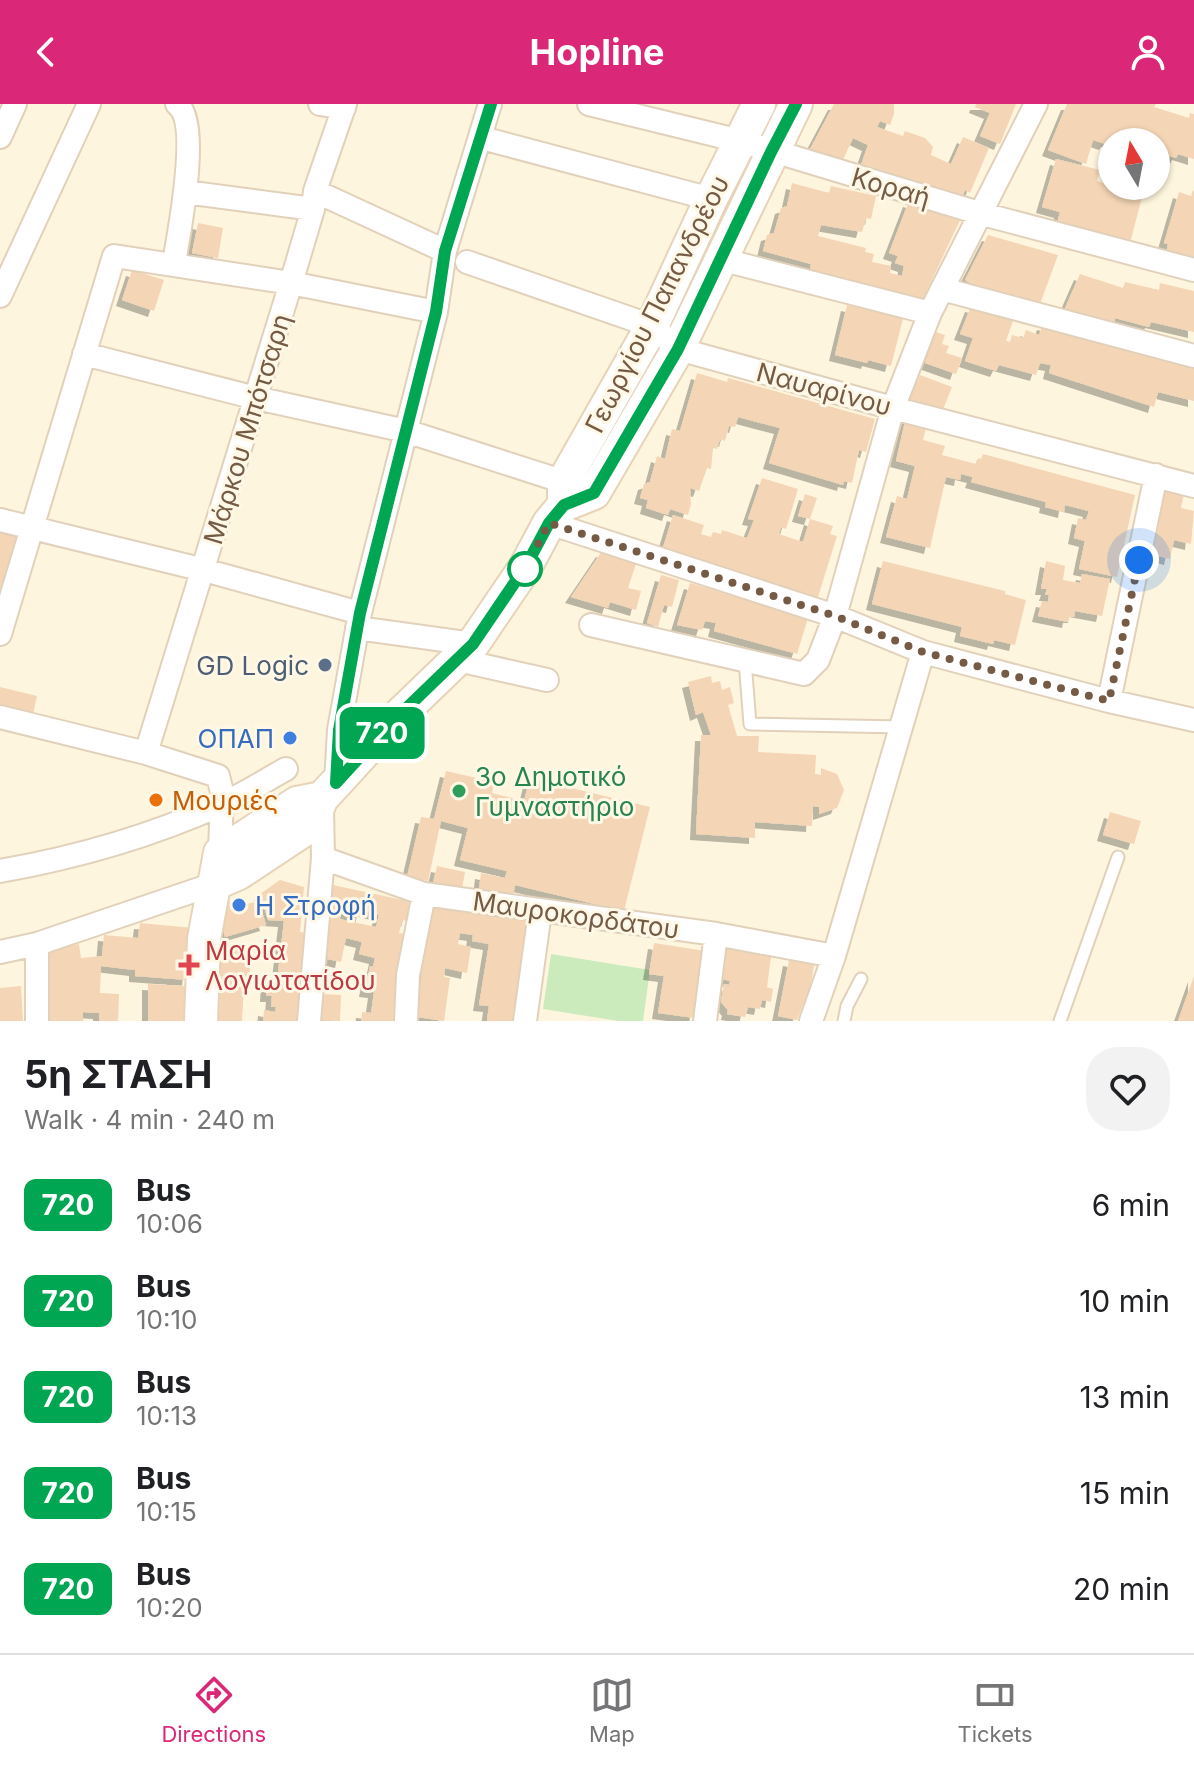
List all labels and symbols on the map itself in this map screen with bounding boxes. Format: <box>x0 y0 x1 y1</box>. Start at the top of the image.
north arrow <box>1098 128 1170 200</box>
street label: Κοραή <box>848 161 934 213</box>
street label: Γεωργίου Παπανδρέου <box>579 170 735 438</box>
street label: Μάρκου Μπότσαρη <box>197 310 297 548</box>
street label: Ναυαρίνου <box>753 356 895 422</box>
your location <box>1119 540 1159 580</box>
unlabelled marker <box>508 552 542 586</box>
place label: GD Logic <box>196 650 309 681</box>
marker: GD Logic <box>316 656 334 674</box>
line badge: 720 <box>336 707 428 759</box>
place label: ΟΠΑΠ <box>198 723 274 754</box>
marker: ΟΠΑΠ <box>281 729 299 747</box>
place label: 3ο Δημοτικό Γυμναστήριο <box>475 761 634 822</box>
marker: 3ο Δημοτικό Γυμναστήριο <box>450 782 468 800</box>
place label: Μουριές <box>172 785 278 816</box>
marker: Μουριές <box>147 791 165 809</box>
street label: Μαυροκορδάτου <box>471 885 681 945</box>
place label: Η Στροφή <box>255 890 376 921</box>
marker: Η Στροφή <box>230 896 248 914</box>
place label: Μαρία Λογιωτατίδου <box>205 935 376 996</box>
marker: Μαρία Λογιωτατίδου <box>180 956 198 974</box>

